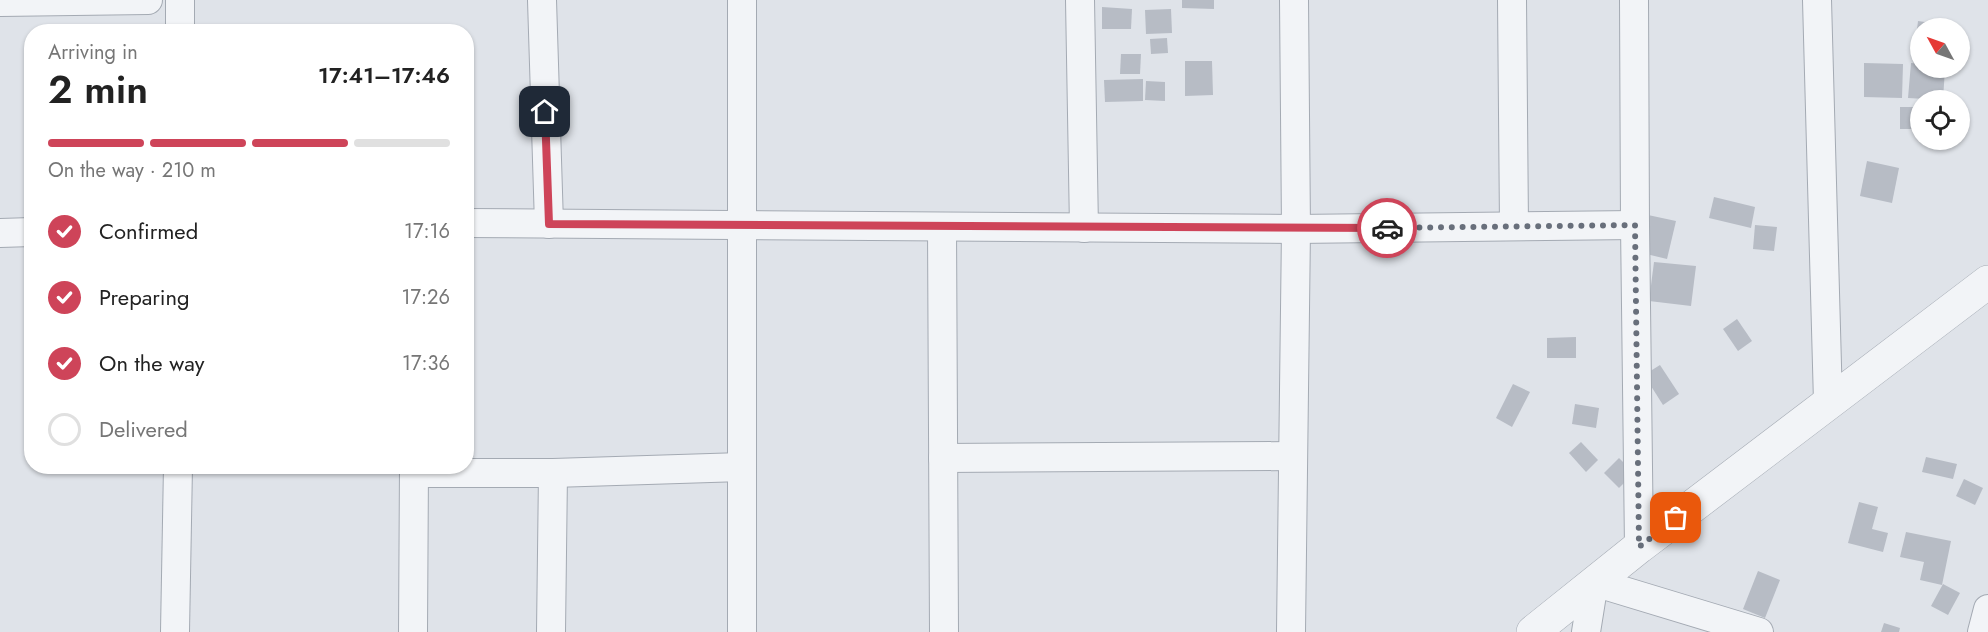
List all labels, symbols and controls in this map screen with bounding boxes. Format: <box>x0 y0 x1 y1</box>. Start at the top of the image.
north arrow <box>1910 18 1970 78</box>
map controls <box>1910 18 1970 150</box>
text: Arriving in <box>48 38 138 67</box>
text: 17:41–17:46 <box>318 59 450 91</box>
text: 2 min <box>48 61 148 118</box>
pin <box>519 86 570 137</box>
button: locate <box>1910 90 1970 150</box>
icon: home <box>528 95 561 128</box>
text: On the way · 210 m <box>48 156 216 185</box>
courier <box>1357 198 1417 258</box>
icon: car <box>1371 212 1404 245</box>
icon: check <box>48 215 81 248</box>
text: Confirmed <box>99 215 198 247</box>
text: 17:16 <box>404 217 450 246</box>
icon: check <box>48 281 81 314</box>
text: Preparing <box>99 281 190 313</box>
text: 17:26 <box>402 283 450 312</box>
icon: check <box>48 347 81 380</box>
text: On the way <box>99 347 204 379</box>
text: 17:36 <box>402 349 450 378</box>
text: Delivered <box>99 413 188 445</box>
pin <box>1650 492 1701 543</box>
icon: bag <box>1659 501 1692 534</box>

